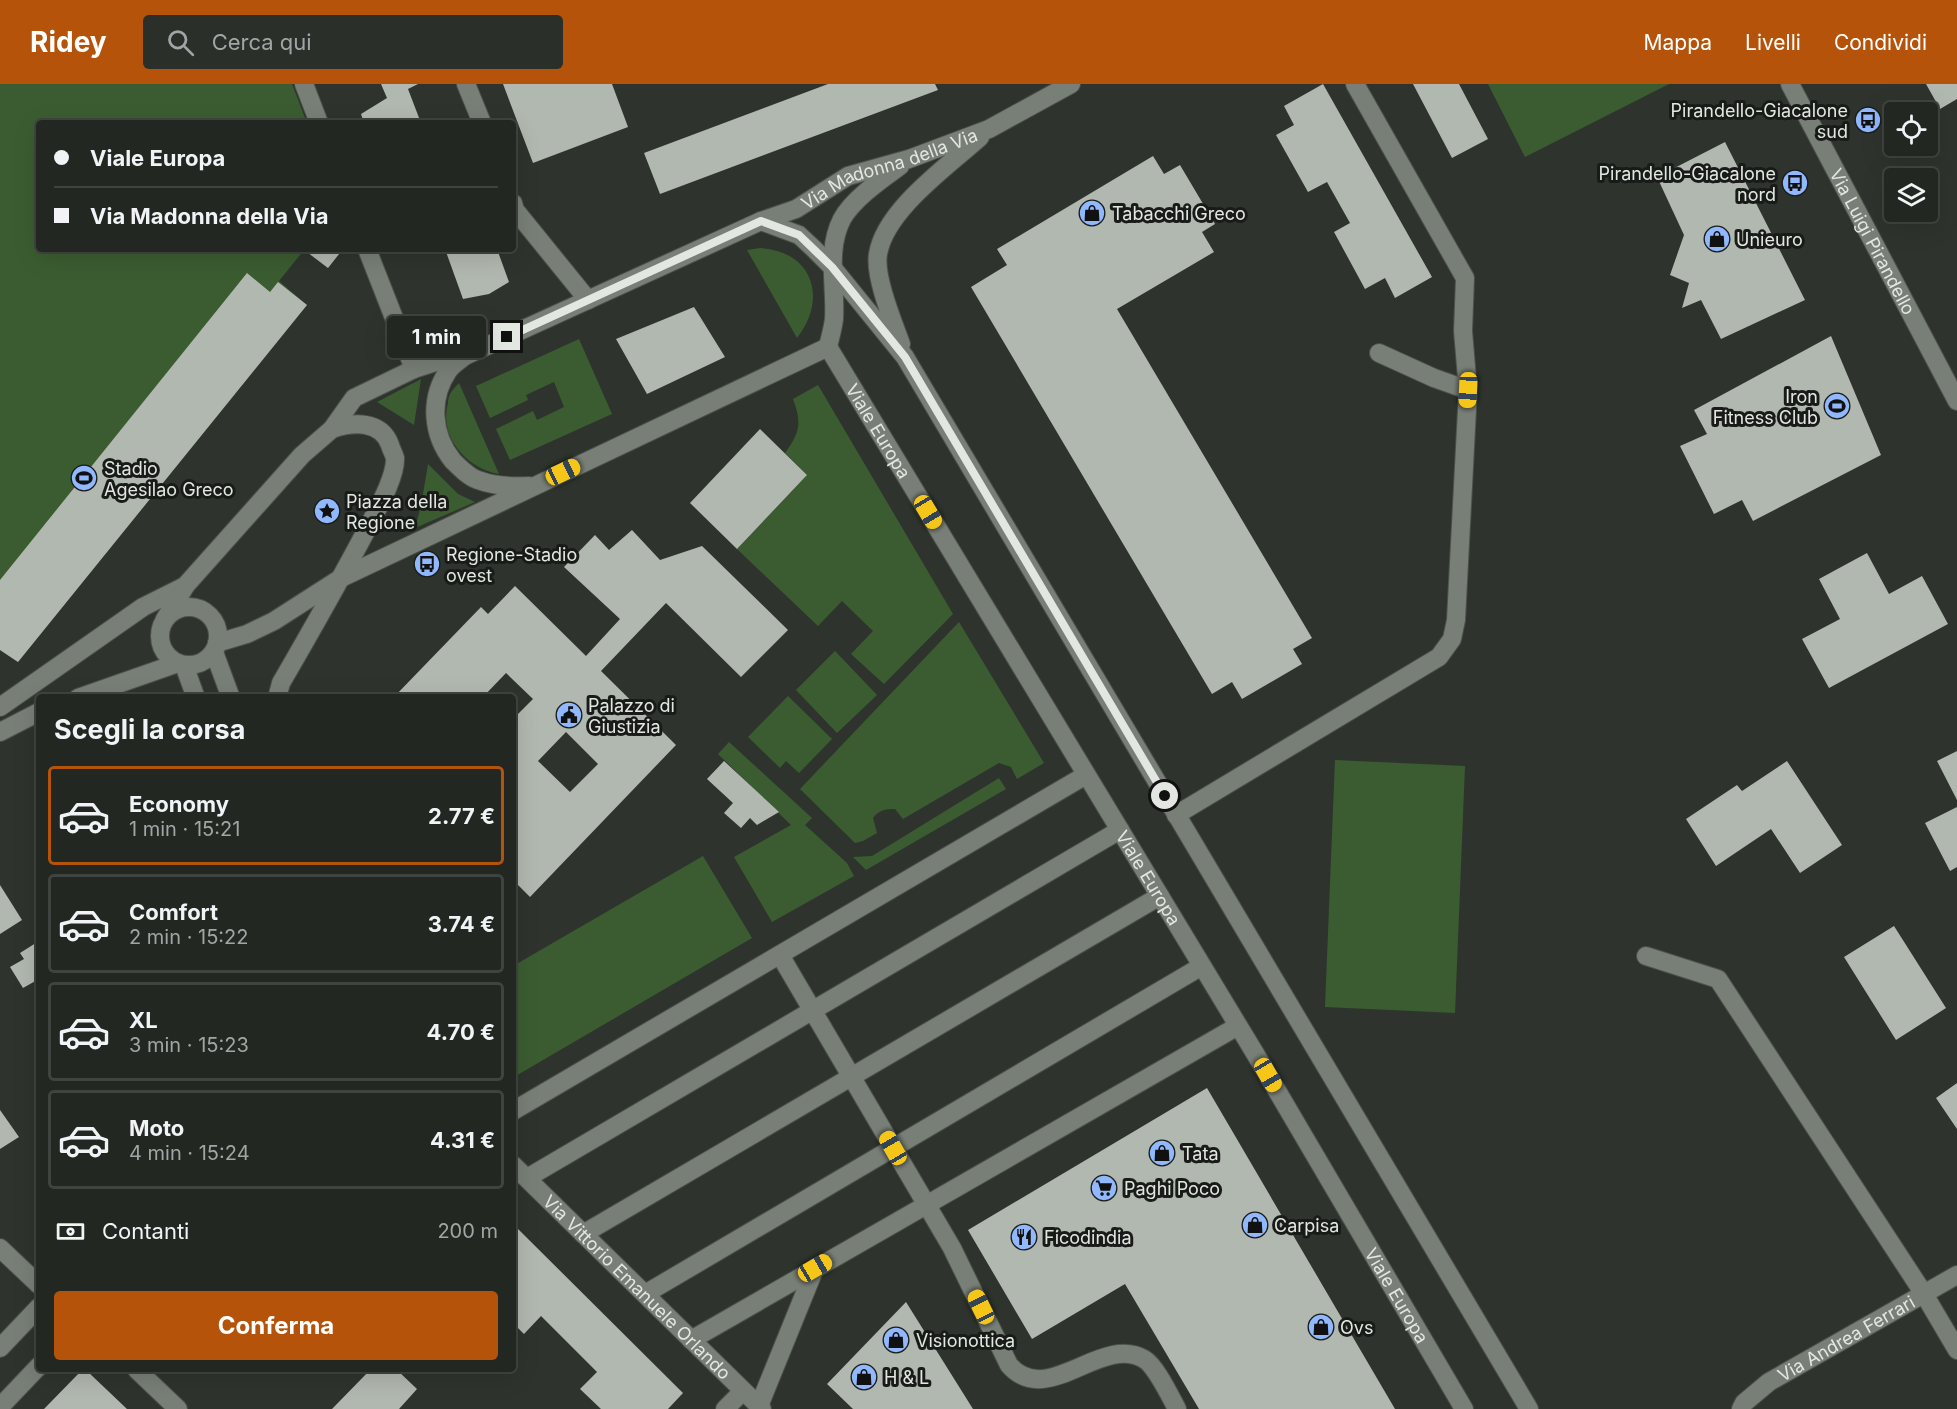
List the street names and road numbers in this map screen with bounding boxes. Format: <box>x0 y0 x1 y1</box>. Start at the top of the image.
street label: Via Madonna della Via <box>797 124 980 214</box>
street label: Via Luigi Pirandello <box>1826 165 1920 318</box>
street label: Viale Europa <box>842 380 915 482</box>
street label: Viale Europa <box>1112 826 1185 929</box>
street label: Via Vittorio Emanuele Orlando <box>539 1190 735 1383</box>
street label: Viale Europa <box>1361 1244 1433 1347</box>
street label: Via Andrea Ferrari <box>1774 1291 1918 1385</box>

